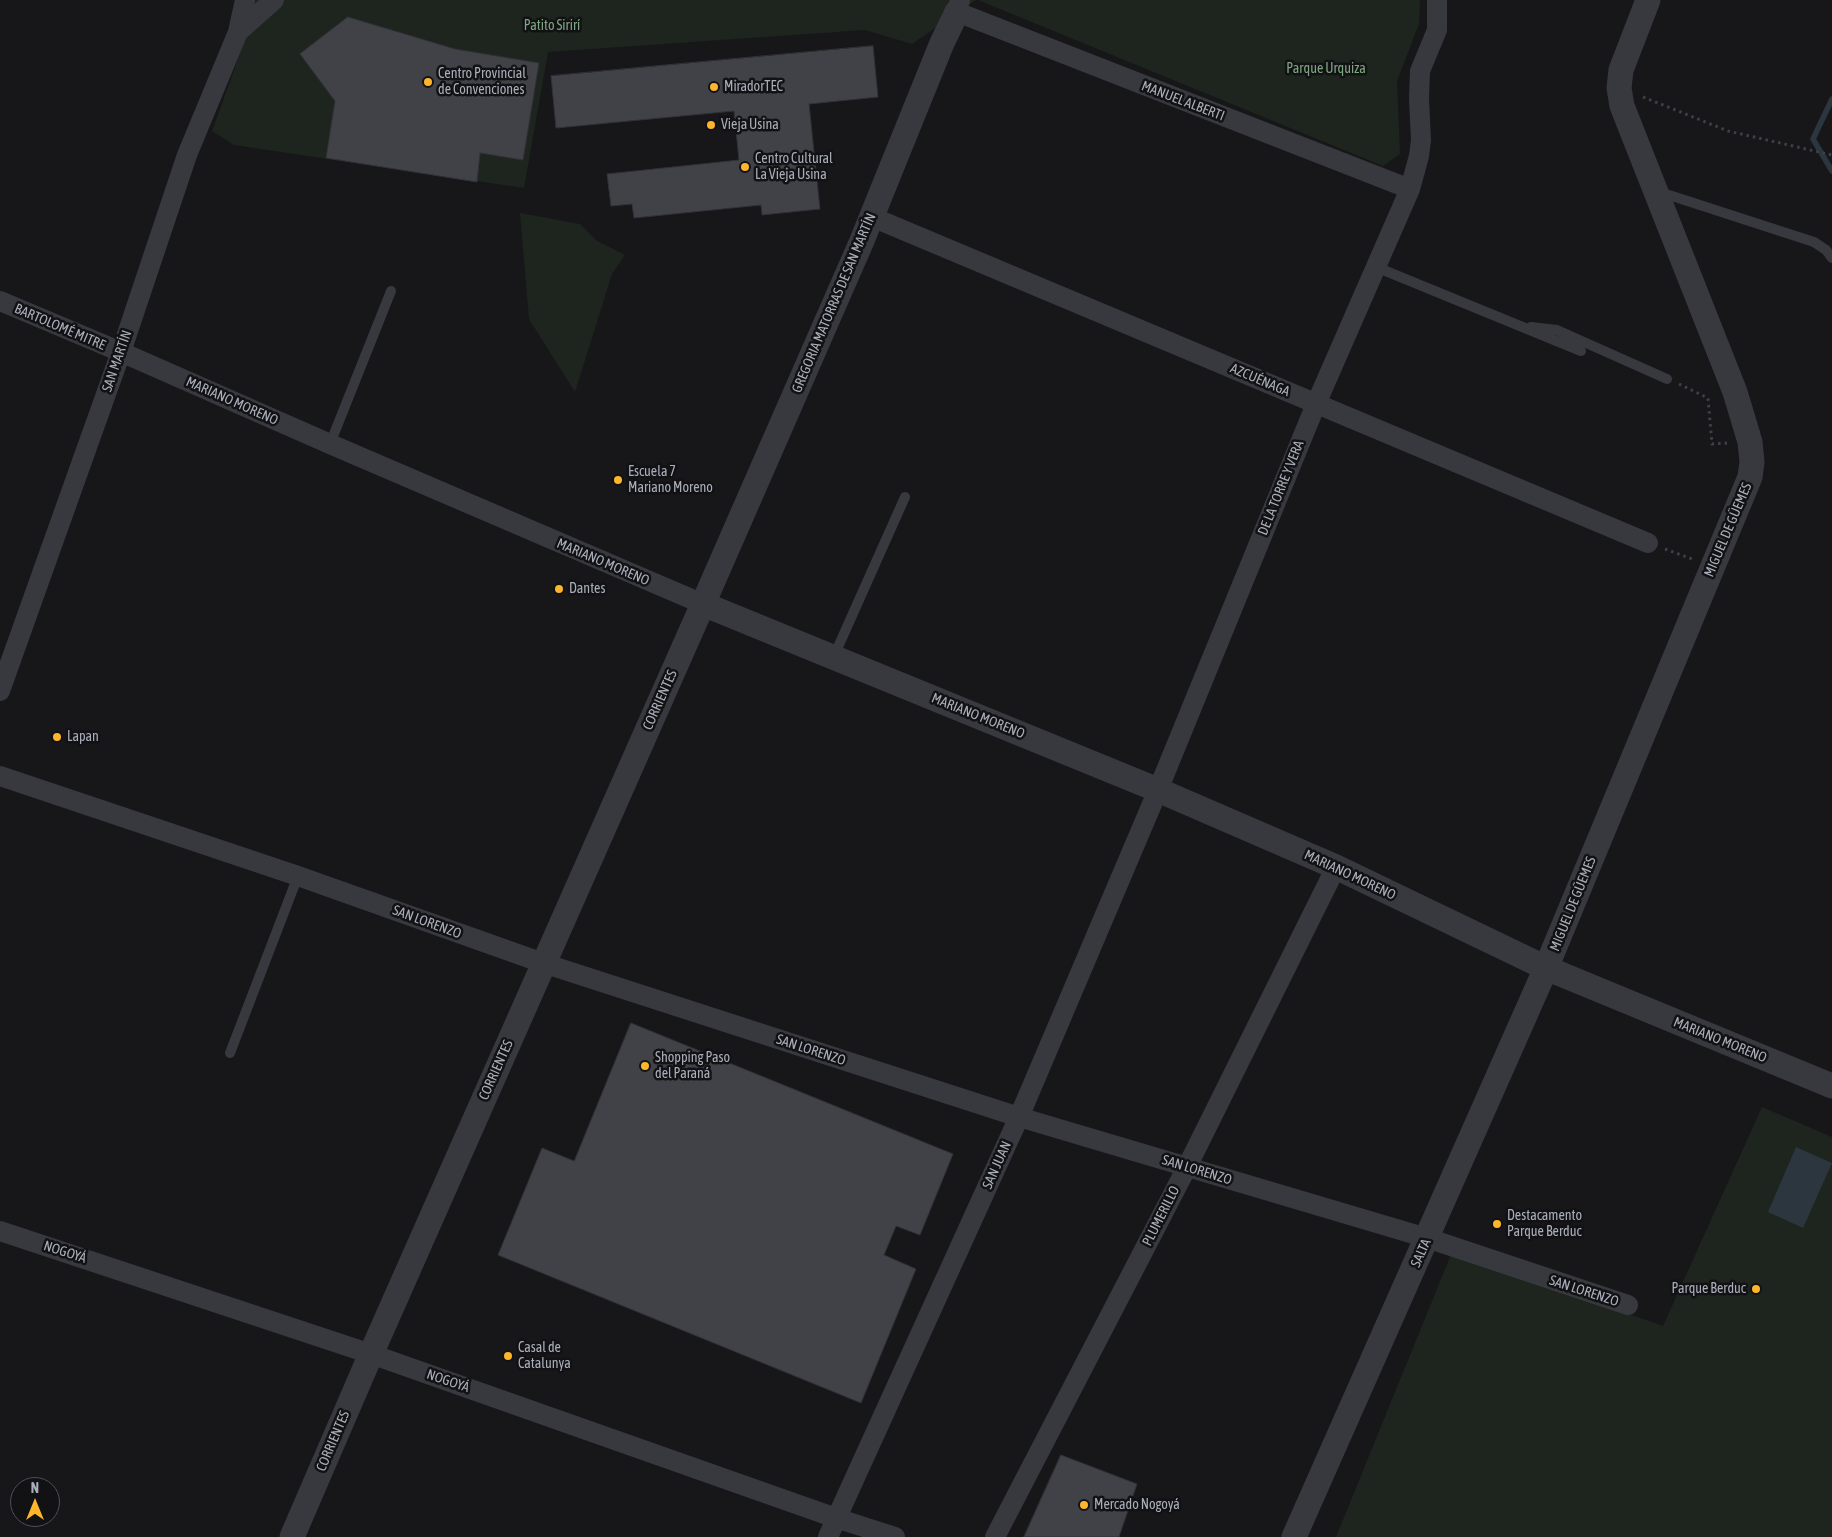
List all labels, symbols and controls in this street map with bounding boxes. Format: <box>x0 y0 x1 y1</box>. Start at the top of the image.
park label: Patito Sirirí <box>524 18 580 34</box>
park label: Parque Urquiza <box>1286 61 1366 77</box>
place label: Centro Provincial de Convenciones <box>438 66 526 98</box>
marker: Centro Provincial de Convenciones <box>422 76 434 88</box>
street label: MANUEL ALBERTI <box>1139 77 1227 125</box>
place label: MiradorTEC <box>724 79 783 95</box>
marker: MiradorTEC <box>708 81 720 93</box>
place label: Vieja Usina <box>721 117 779 133</box>
marker: Vieja Usina <box>705 119 717 131</box>
place label: Centro Cultural La Vieja Usina <box>755 151 833 184</box>
marker: Centro Cultural La Vieja Usina <box>739 161 751 173</box>
street label: GREGORIA MATORRAS DE SAN MARTÍN <box>788 211 880 395</box>
street label: BARTOLOMÉ MITRE <box>12 300 108 354</box>
street label: SAN MARTÍN <box>99 328 135 394</box>
street label: AZCUÉNAGA <box>1228 360 1292 400</box>
street label: MARIANO MORENO <box>183 373 281 429</box>
street label: DE LA TORRE Y VERA <box>1254 438 1308 538</box>
place label: Escuela 7 Mariano Moreno <box>628 464 713 497</box>
marker: Escuela 7 Mariano Moreno <box>612 474 624 486</box>
street label: MIGUEL DE GÜEMES <box>1701 480 1755 580</box>
street label: MARIANO MORENO <box>554 535 652 589</box>
place label: Dantes <box>569 581 605 597</box>
marker: Dantes <box>553 583 565 595</box>
street label: CORRIENTES <box>639 667 681 733</box>
street label: MARIANO MORENO <box>929 690 1027 742</box>
place label: Lapan <box>67 729 99 745</box>
marker: Lapan <box>51 731 63 743</box>
street label: MARIANO MORENO <box>1302 846 1398 904</box>
street label: MIGUEL DE GÜEMES <box>1546 854 1600 954</box>
street label: SAN LORENZO <box>390 902 464 942</box>
street label: MARIANO MORENO <box>1671 1014 1769 1066</box>
street label: SAN LORENZO <box>774 1031 848 1069</box>
street label: CORRIENTES <box>475 1037 517 1103</box>
place label: Shopping Paso del Paraná <box>655 1050 730 1082</box>
marker: Shopping Paso del Paraná <box>639 1060 651 1072</box>
street label: SAN JUAN <box>979 1138 1015 1192</box>
street label: SAN LORENZO <box>1160 1151 1234 1189</box>
street label: PLUMERILLO <box>1139 1183 1183 1249</box>
place label: Destacamento Parque Berduc <box>1507 1208 1582 1240</box>
marker: Destacamento Parque Berduc <box>1491 1218 1503 1230</box>
street label: SALTA <box>1407 1236 1435 1270</box>
street label: NOGOYÁ <box>41 1237 89 1267</box>
street label: SAN LORENZO <box>1547 1272 1621 1310</box>
place label: Parque Berduc <box>1671 1281 1746 1297</box>
marker: Parque Berduc <box>1750 1283 1762 1295</box>
place label: Casal de Catalunya <box>518 1340 571 1372</box>
marker: Casal de Catalunya <box>502 1350 514 1362</box>
street label: NOGOYÁ <box>424 1366 472 1396</box>
street label: CORRIENTES <box>313 1408 353 1474</box>
north arrow <box>10 1477 60 1527</box>
text: N <box>31 1480 39 1496</box>
place label: Mercado Nogoyá <box>1094 1497 1180 1513</box>
marker: Mercado Nogoyá <box>1078 1499 1090 1511</box>

